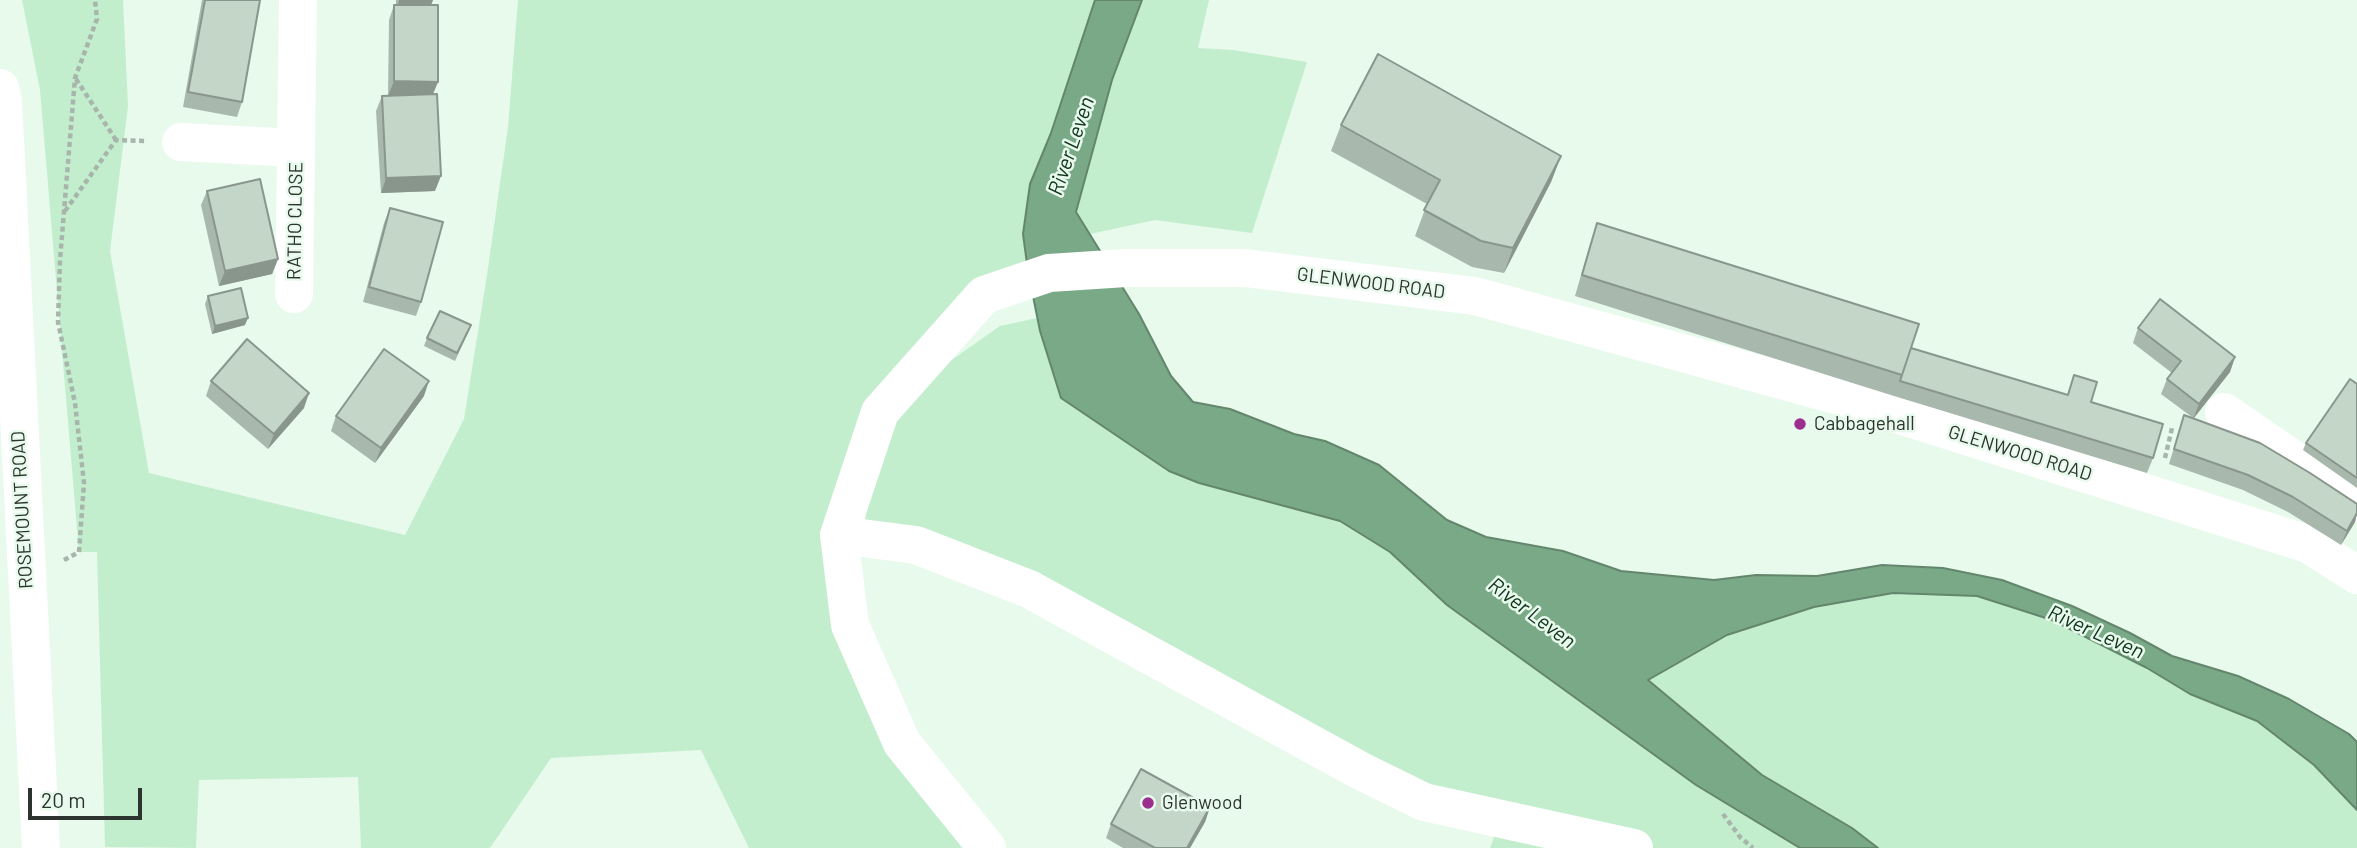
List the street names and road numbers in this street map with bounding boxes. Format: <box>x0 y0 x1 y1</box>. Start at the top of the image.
street label: RATHO CLOSE <box>283 162 307 280</box>
street label: GLENWOOD ROAD <box>1296 263 1446 303</box>
street label: GLENWOOD ROAD <box>1945 420 2095 486</box>
street label: ROSEMOUNT ROAD <box>6 431 38 589</box>

